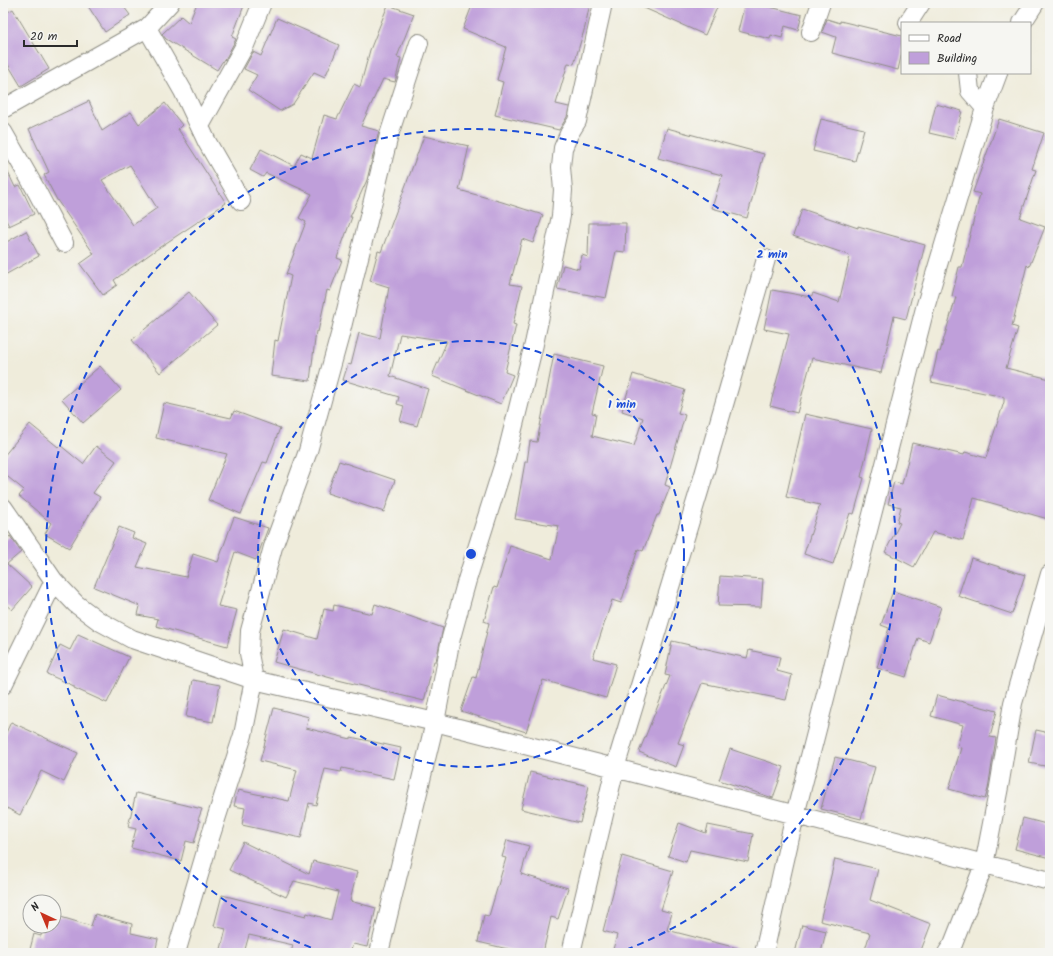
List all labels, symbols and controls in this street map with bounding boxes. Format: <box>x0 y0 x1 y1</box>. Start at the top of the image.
scale bar <box>24 22 77 48</box>
legend <box>901 22 1031 74</box>
text: 20 m <box>30 27 58 46</box>
text: Road <box>937 29 962 48</box>
text: Building <box>937 49 977 68</box>
text: 2 min <box>756 245 788 264</box>
text: 1 min <box>608 395 636 414</box>
centre of rings <box>464 547 478 561</box>
north arrow <box>22 894 62 934</box>
text: N <box>27 899 45 916</box>

